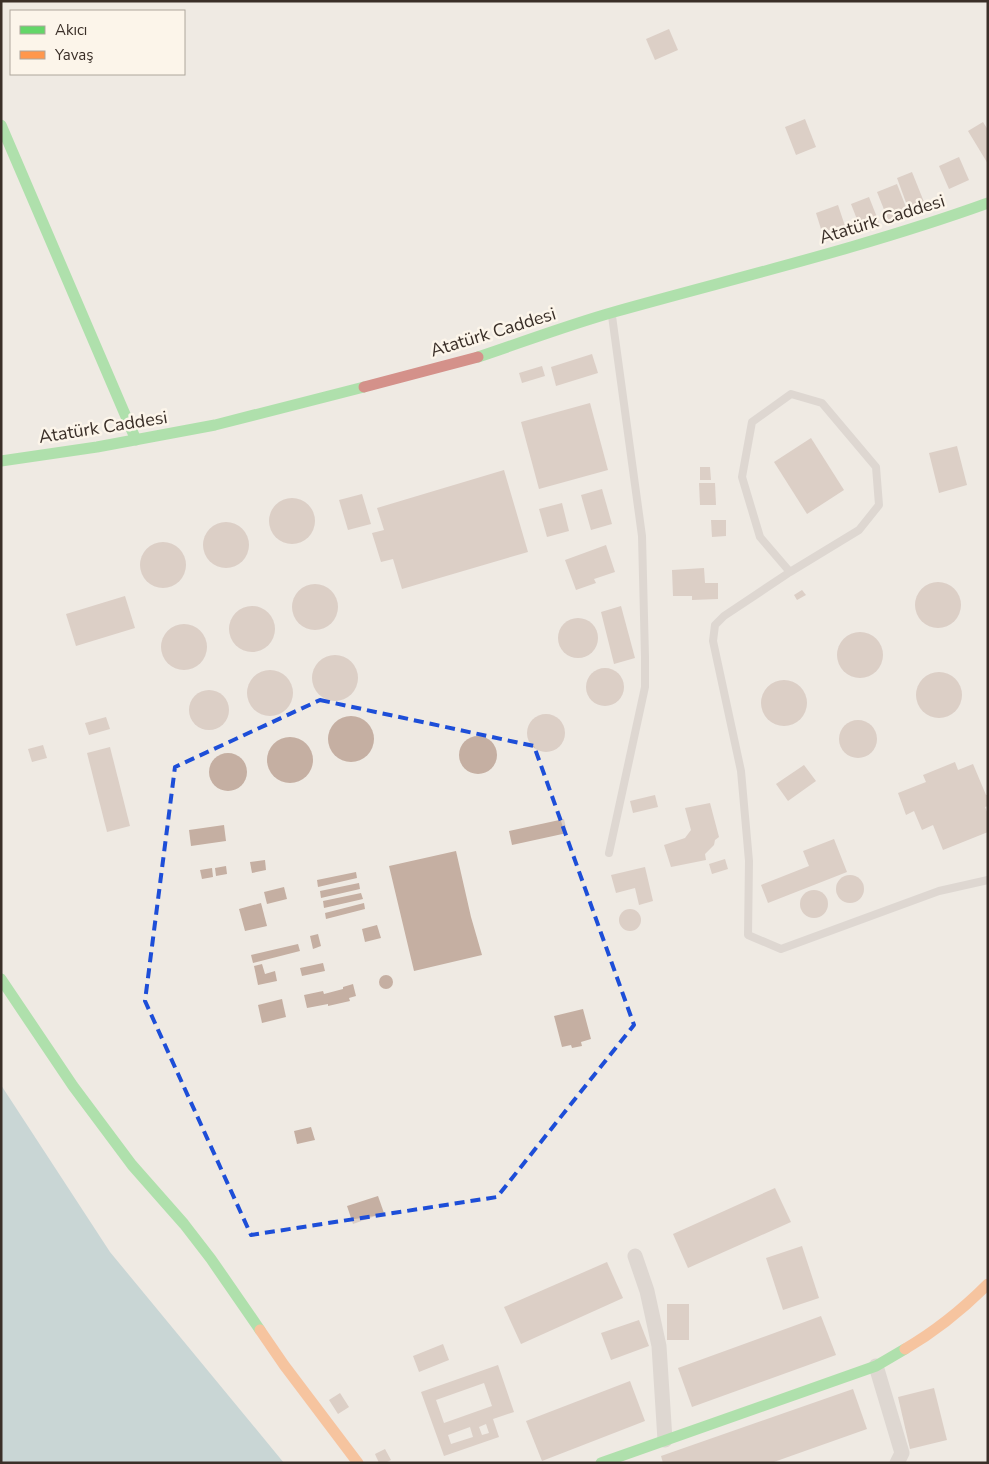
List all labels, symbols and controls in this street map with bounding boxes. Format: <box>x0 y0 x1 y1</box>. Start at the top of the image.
legend <box>10 10 185 75</box>
text: Akıcı <box>55 20 87 40</box>
text: Yavaş <box>54 45 93 65</box>
street label: Atatürk Caddesi <box>816 189 948 249</box>
street label: Atatürk Caddesi <box>427 302 559 362</box>
street label: Atatürk Caddesi <box>37 405 169 449</box>

